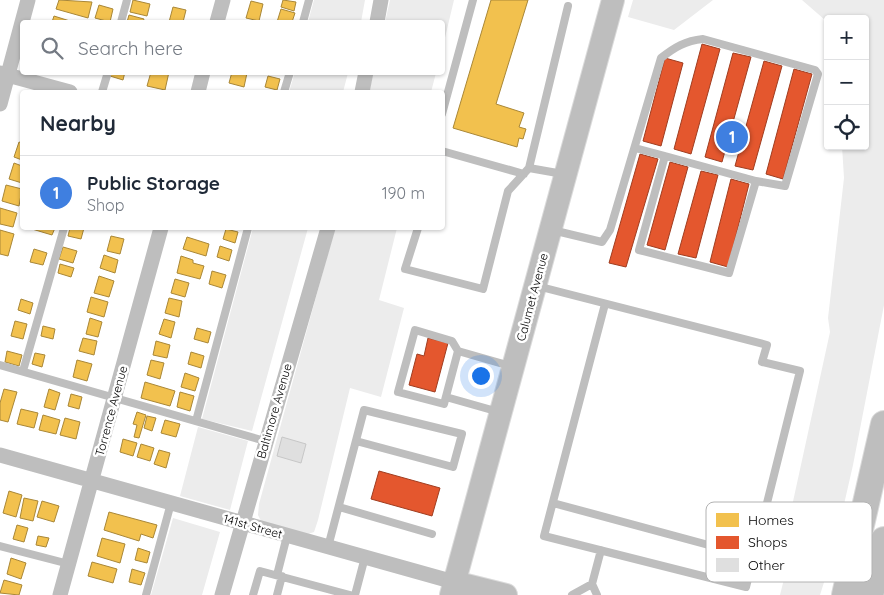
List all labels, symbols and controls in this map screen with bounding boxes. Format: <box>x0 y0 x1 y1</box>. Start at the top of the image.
map controls <box>824 15 869 150</box>
button: + <box>824 15 869 60</box>
search box <box>20 20 445 75</box>
icon: search <box>38 34 66 62</box>
text: Search here <box>78 36 183 60</box>
button: − <box>824 60 869 105</box>
button: locate <box>824 105 869 150</box>
text: Nearby <box>40 110 116 136</box>
pin: 1 <box>716 118 748 156</box>
text: Public Storage <box>87 171 220 195</box>
text: 1 <box>53 183 59 203</box>
text: 190 m <box>382 183 425 203</box>
text: Shop <box>87 195 124 215</box>
street label: Calumet Avenue <box>513 251 551 343</box>
street label: Baltimore Avenue <box>253 362 295 460</box>
your location <box>468 363 494 389</box>
street label: Torrence Avenue <box>92 364 130 458</box>
legend <box>706 502 872 582</box>
street label: 141st Street <box>222 510 284 542</box>
text: Homes <box>748 511 794 529</box>
text: Shops <box>748 533 787 551</box>
text: Other <box>748 556 785 574</box>

